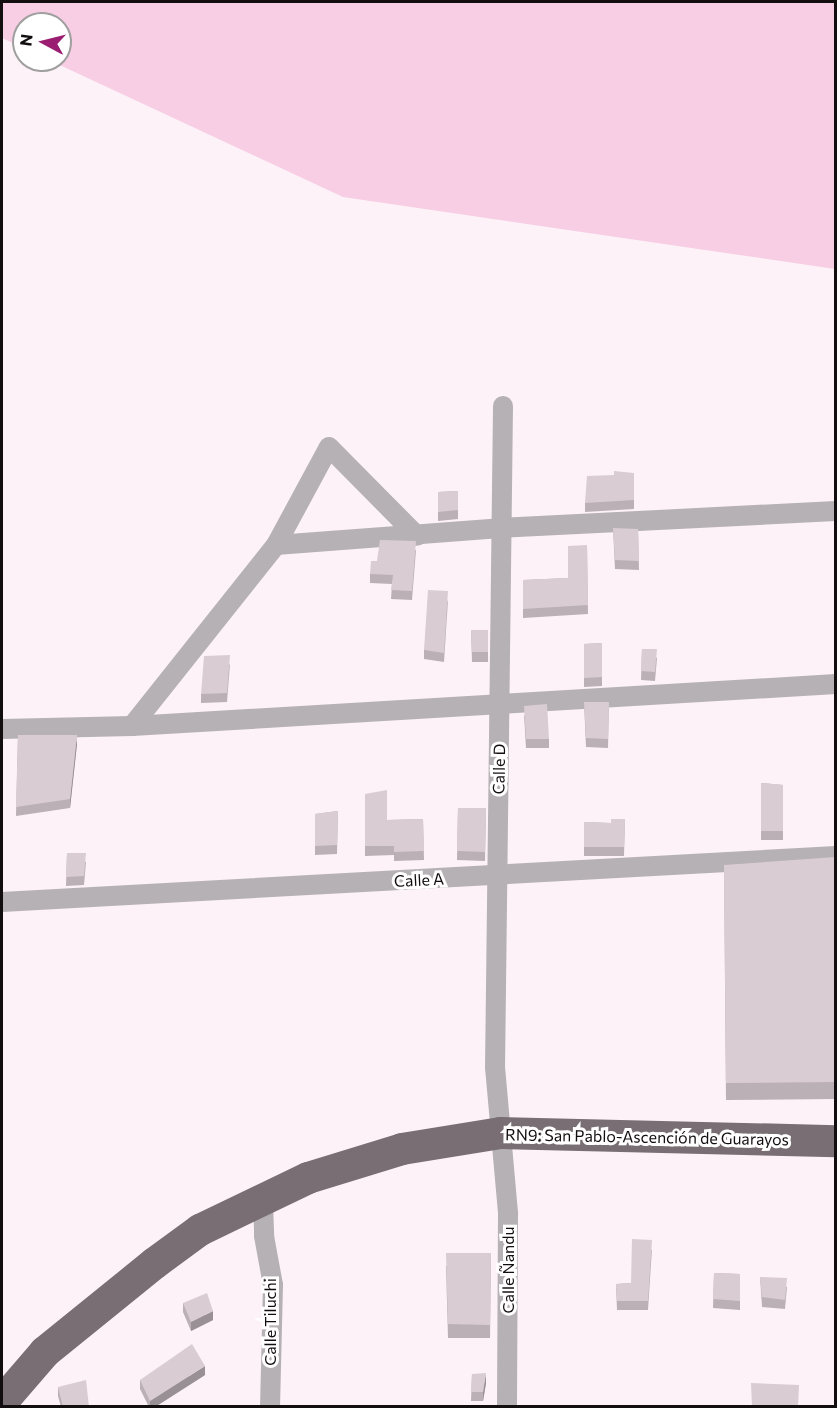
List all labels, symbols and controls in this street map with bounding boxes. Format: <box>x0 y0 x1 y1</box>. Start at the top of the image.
north arrow <box>12 12 72 72</box>
text: N <box>15 33 36 47</box>
street label: Calle D <box>489 743 509 795</box>
street label: Calle A <box>394 869 444 891</box>
street label: RN9: San Pablo-Ascención de Guarayos <box>505 1125 789 1149</box>
street label: Calle Ñandu <box>498 1227 518 1313</box>
street label: Calle Tiluchi <box>260 1278 280 1366</box>

